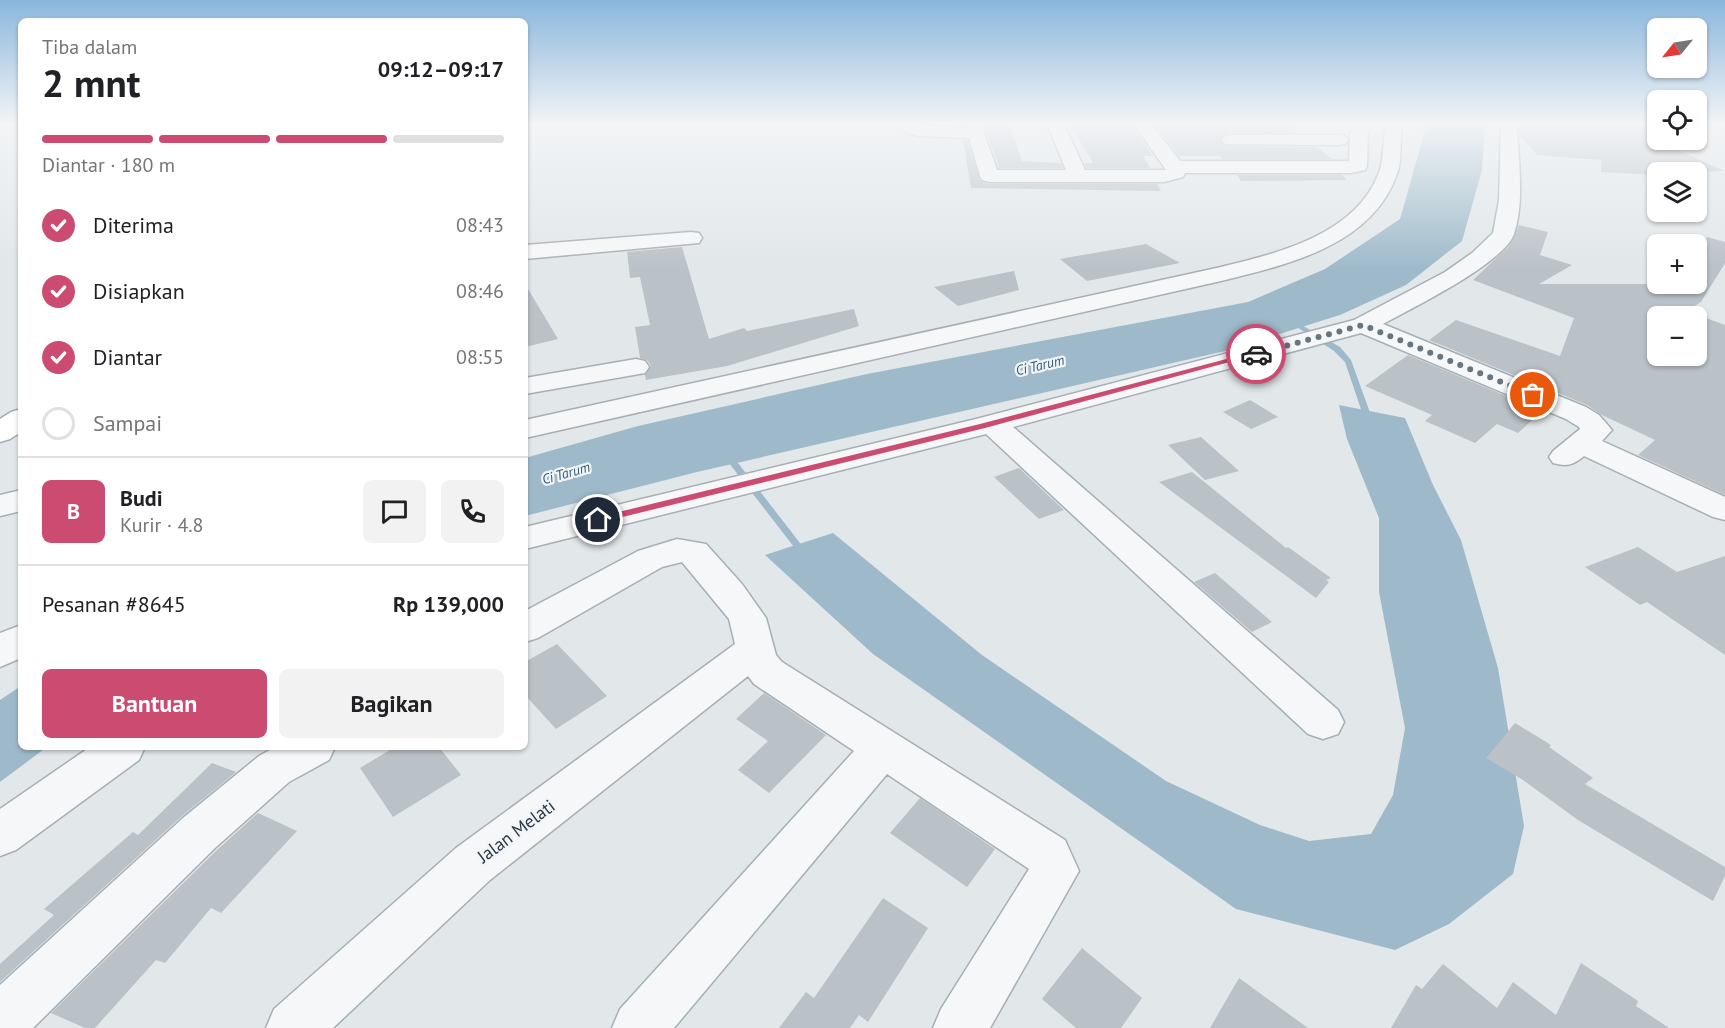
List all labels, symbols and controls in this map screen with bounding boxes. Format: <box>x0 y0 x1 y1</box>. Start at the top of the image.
north arrow <box>1647 18 1707 78</box>
map controls <box>1647 18 1707 366</box>
text: Tiba dalam <box>42 34 137 60</box>
text: 09:12–09:17 <box>378 55 504 83</box>
text: 2 mnt <box>42 57 140 108</box>
button: locate <box>1647 90 1707 150</box>
text: Diantar · 180 m <box>42 152 175 178</box>
button: layers <box>1647 162 1707 222</box>
icon: check <box>42 209 75 242</box>
text: Diterima <box>93 211 174 239</box>
text: 08:43 <box>456 212 504 238</box>
button: + <box>1647 234 1707 294</box>
icon: check <box>42 275 75 308</box>
text: Disiapkan <box>93 277 185 305</box>
text: 08:46 <box>456 278 504 304</box>
button: − <box>1647 306 1707 366</box>
courier <box>1226 324 1286 384</box>
icon: car <box>1240 338 1273 371</box>
icon: check <box>42 341 75 374</box>
text: Diantar <box>93 343 162 371</box>
text: 08:55 <box>456 344 504 370</box>
water label: Ci Tarum <box>1014 351 1066 379</box>
pin <box>1507 369 1558 420</box>
icon: bag <box>1516 378 1549 411</box>
text: Sampai <box>93 409 162 437</box>
water label: Ci Tarum <box>540 457 593 488</box>
button: chat <box>363 480 426 543</box>
button: phone <box>441 480 504 543</box>
text: Budi <box>120 484 163 512</box>
pin <box>572 494 623 545</box>
text: B <box>67 497 80 525</box>
icon: home <box>581 503 614 536</box>
text: Kurir · 4.8 <box>120 512 203 538</box>
text: Pesanan #8645 <box>42 590 186 618</box>
text: Rp 139,000 <box>393 590 504 618</box>
button: Bantuan <box>42 669 267 738</box>
button: Bagikan <box>279 669 504 738</box>
street label: Jalan Melati <box>472 794 559 868</box>

